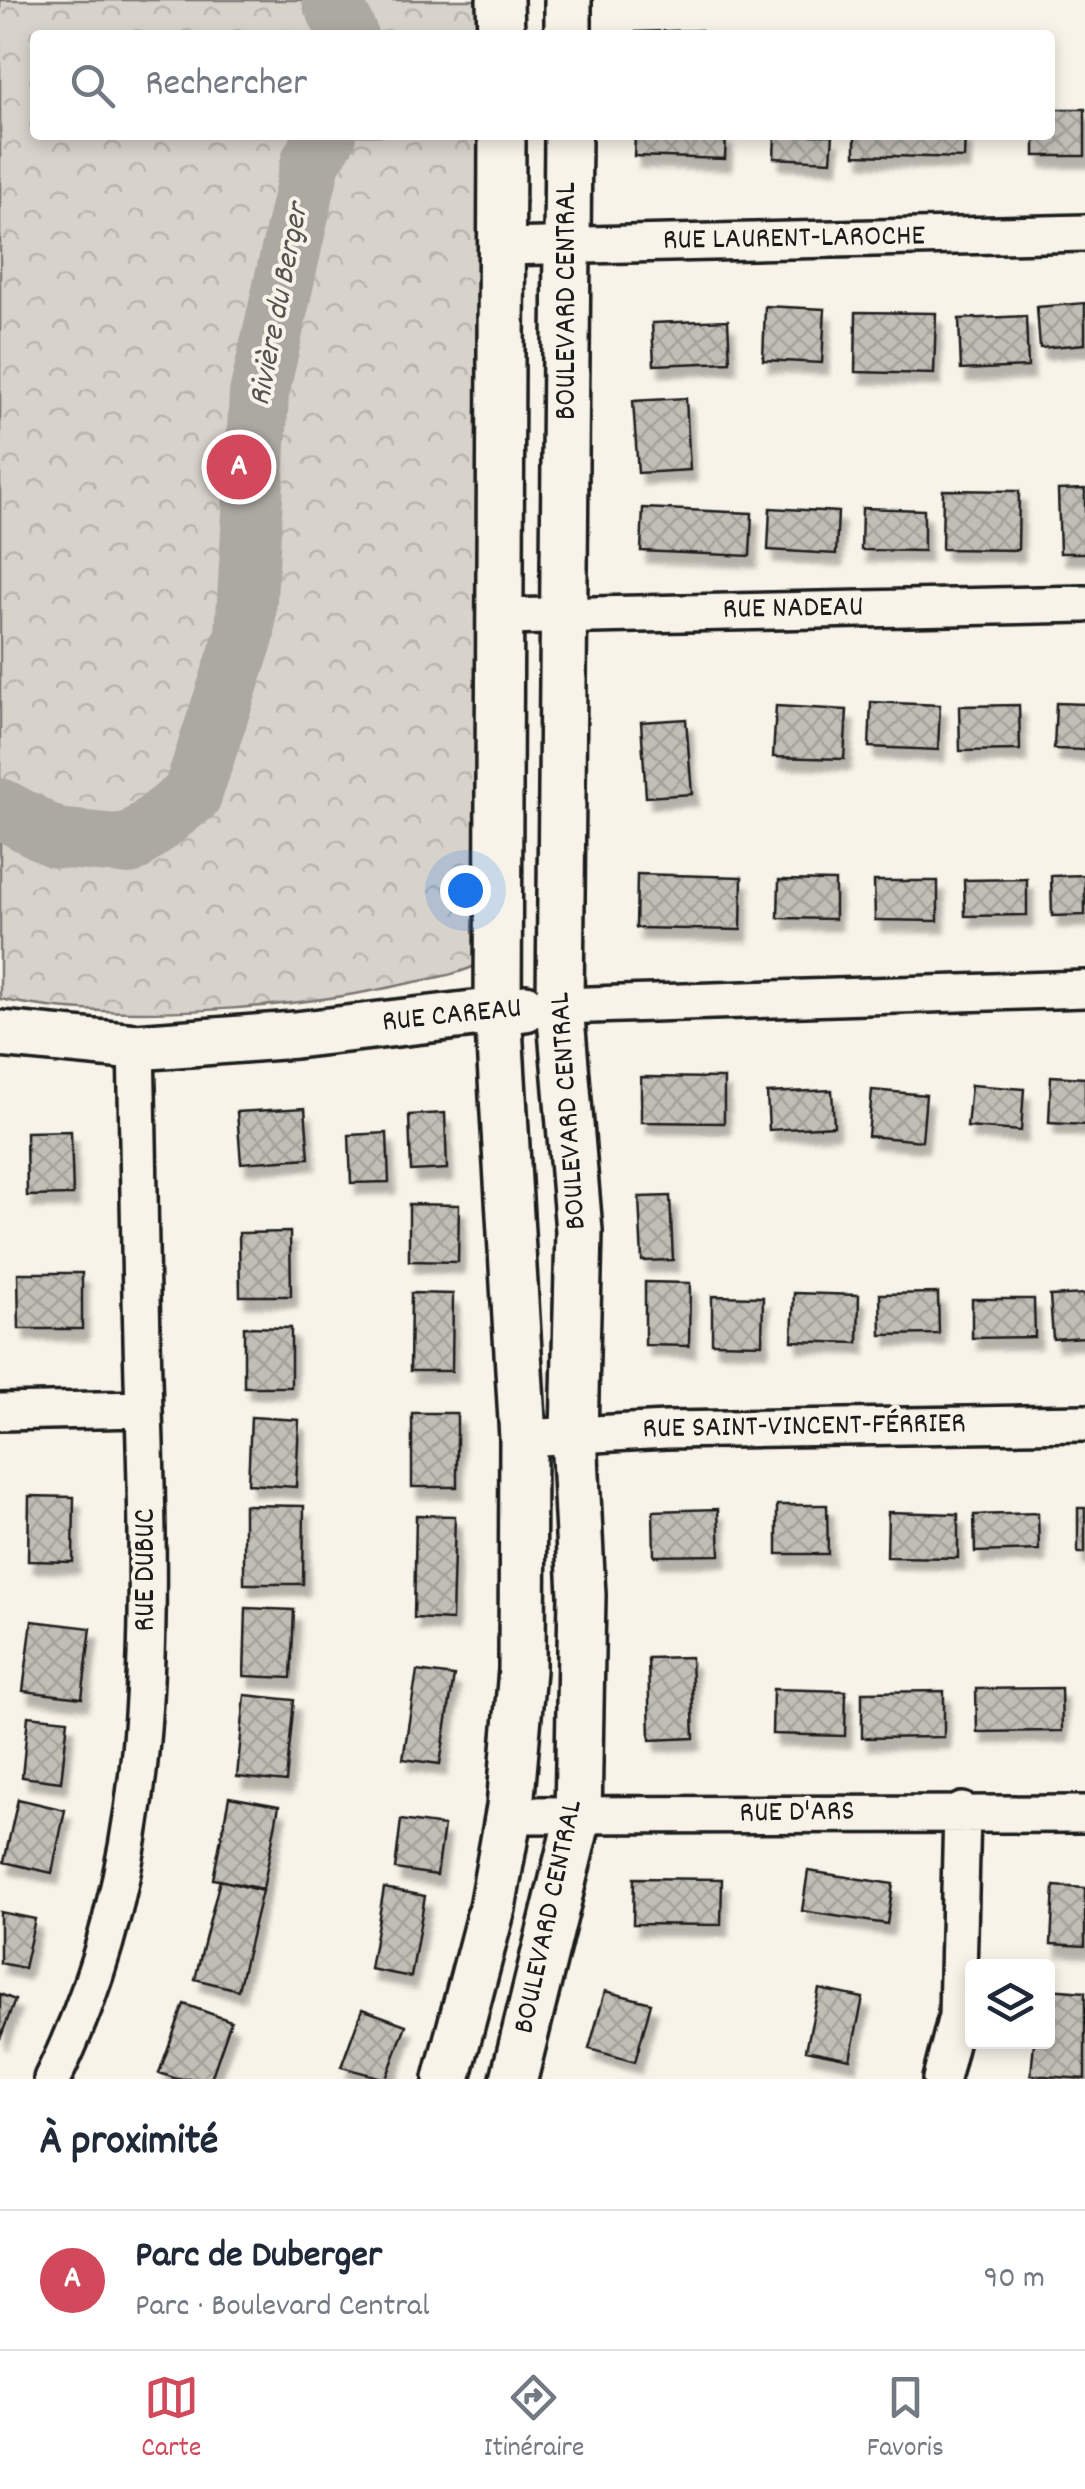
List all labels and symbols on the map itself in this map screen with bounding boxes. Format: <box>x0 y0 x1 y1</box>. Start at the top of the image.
street label: BOULEVARD CENTRAL <box>547 182 590 420</box>
water label: Rivière du Berger <box>239 197 324 410</box>
street label: RUE LAURENT-LAROCHE <box>663 216 926 264</box>
pin: A <box>206 430 272 504</box>
street label: RUE NADEAU <box>722 587 864 633</box>
your location <box>440 865 491 916</box>
street label: RUE CAREAU <box>380 988 524 1046</box>
street label: BOULEVARD CENTRAL <box>540 991 600 1231</box>
street label: RUE SAINT-VINCENT-FÉRRIER <box>642 1404 966 1452</box>
street label: RUE DUBUC <box>126 1509 169 1632</box>
street label: RUE D'ARS <box>739 1791 855 1837</box>
street label: BOULEVARD CENTRAL <box>504 1796 596 2038</box>

